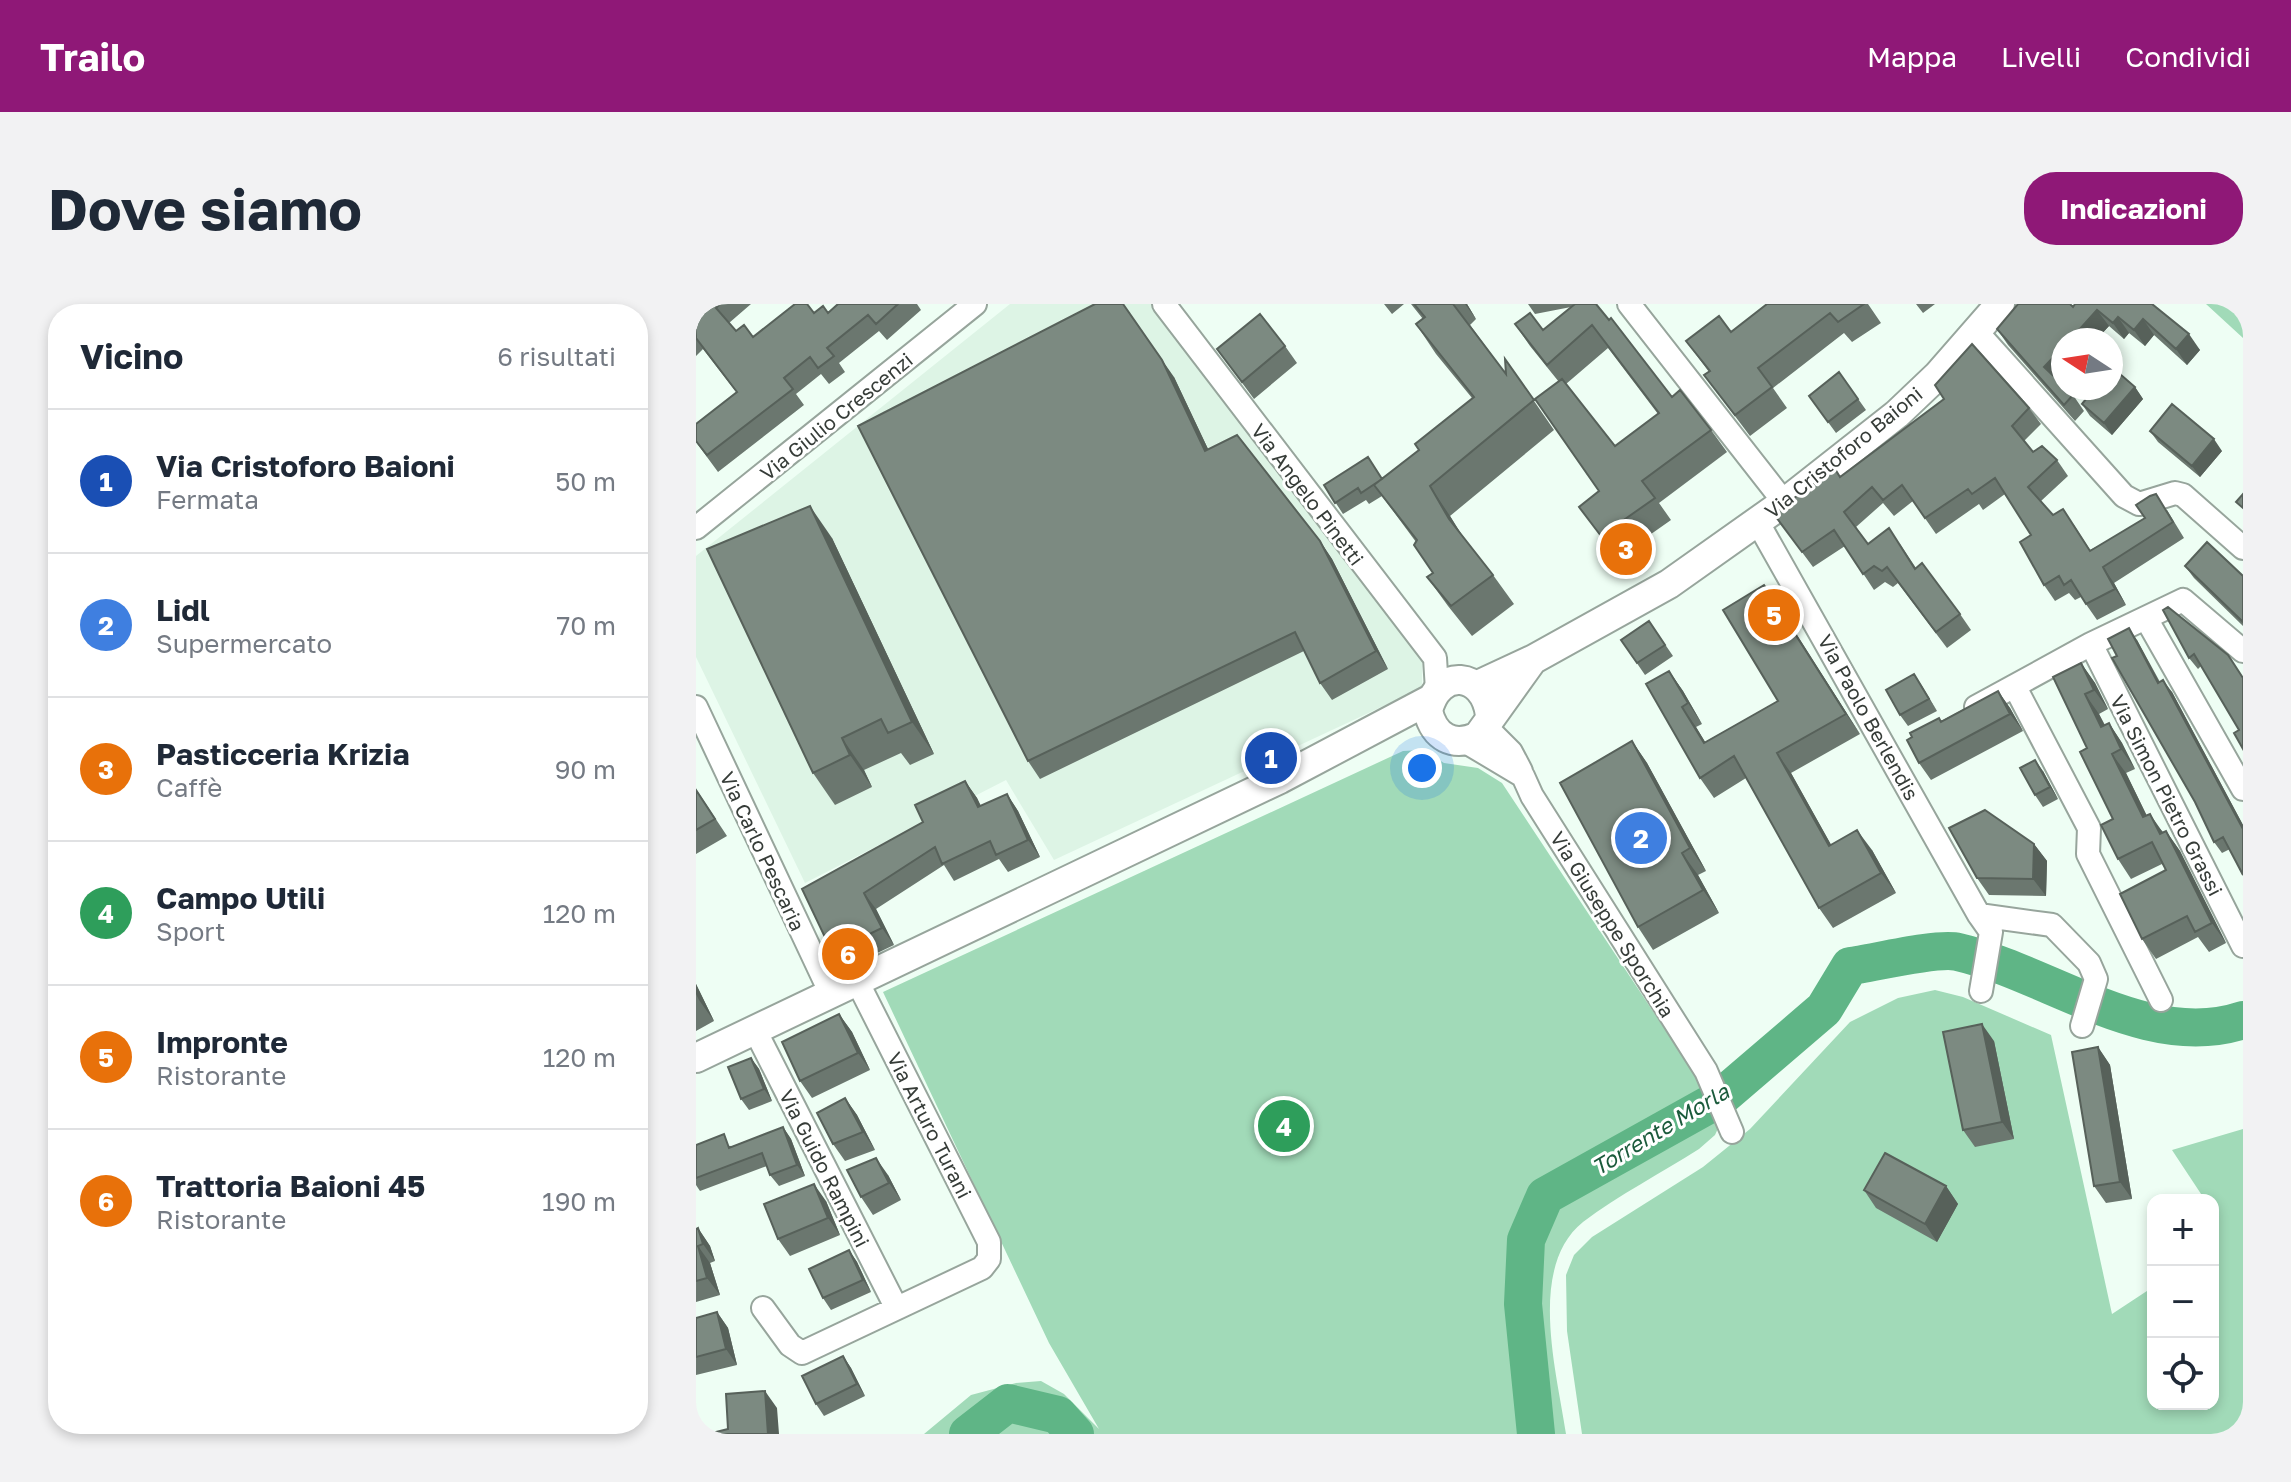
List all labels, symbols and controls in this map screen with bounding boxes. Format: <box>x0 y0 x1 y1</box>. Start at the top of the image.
text: Trailo <box>40 34 145 79</box>
text: Mappa <box>1867 40 1957 73</box>
text: Livelli <box>2001 40 2081 73</box>
text: Condividi <box>2125 40 2251 73</box>
button: Indicazioni <box>2024 172 2243 245</box>
text: Dove siamo <box>48 175 362 242</box>
north arrow <box>2051 328 2123 400</box>
text: Vicino <box>80 336 183 376</box>
text: 6 risultati <box>497 341 616 372</box>
street label: Via Giulio Crescenzi <box>755 347 917 485</box>
street label: Via Cristoforo Baioni <box>1759 381 1927 523</box>
street label: Via Angelo Pinetti <box>1247 418 1369 570</box>
text: Via Cristoforo Baioni <box>156 448 455 484</box>
text: 1 <box>99 466 113 497</box>
text: 50 m <box>555 466 616 497</box>
text: Fermata <box>156 484 259 515</box>
pin: 3 <box>1600 519 1652 579</box>
pin: 5 <box>1748 585 1800 645</box>
text: Lidl <box>156 592 210 628</box>
text: 2 <box>98 610 114 641</box>
text: 70 m <box>557 610 616 641</box>
text: Supermercato <box>156 628 332 659</box>
street label: Via Paolo Berlendis <box>1814 630 1924 804</box>
street label: Via Simon Pietro Grassi <box>2106 690 2228 900</box>
pin: 1 <box>1245 728 1297 788</box>
text: Pasticceria Krizia <box>156 736 410 772</box>
your location <box>1402 748 1442 788</box>
text: 3 <box>98 754 114 785</box>
text: 90 m <box>555 754 616 785</box>
street label: Via Carlo Pescaria <box>716 768 810 934</box>
text: Caffè <box>156 772 222 803</box>
pin: 2 <box>1615 808 1667 868</box>
street label: Via Giuseppe Sporchia <box>1546 827 1680 1021</box>
text: Campo Utili <box>156 880 325 916</box>
text: 4 <box>98 898 114 929</box>
text: 120 m <box>543 898 616 929</box>
text: Sport <box>156 916 225 947</box>
pin: 6 <box>822 924 874 984</box>
text: Impronte <box>156 1024 288 1060</box>
text: 5 <box>98 1042 114 1073</box>
text: 120 m <box>543 1042 616 1073</box>
street label: Via Arturo Turani <box>883 1048 977 1202</box>
text: Ristorante <box>156 1060 286 1091</box>
water label: Torrente Morla <box>1587 1077 1735 1181</box>
street label: Via Guido Rampini <box>775 1085 875 1251</box>
pin: 4 <box>1258 1096 1310 1156</box>
text: Trattoria Baioni 45 <box>156 1168 425 1204</box>
text: 6 <box>98 1186 114 1217</box>
text: 190 m <box>542 1186 616 1217</box>
map controls <box>2147 1194 2219 1410</box>
button: + <box>2147 1194 2219 1266</box>
text: Ristorante <box>156 1204 286 1235</box>
button: − <box>2147 1266 2219 1338</box>
button: locate <box>2147 1338 2219 1410</box>

